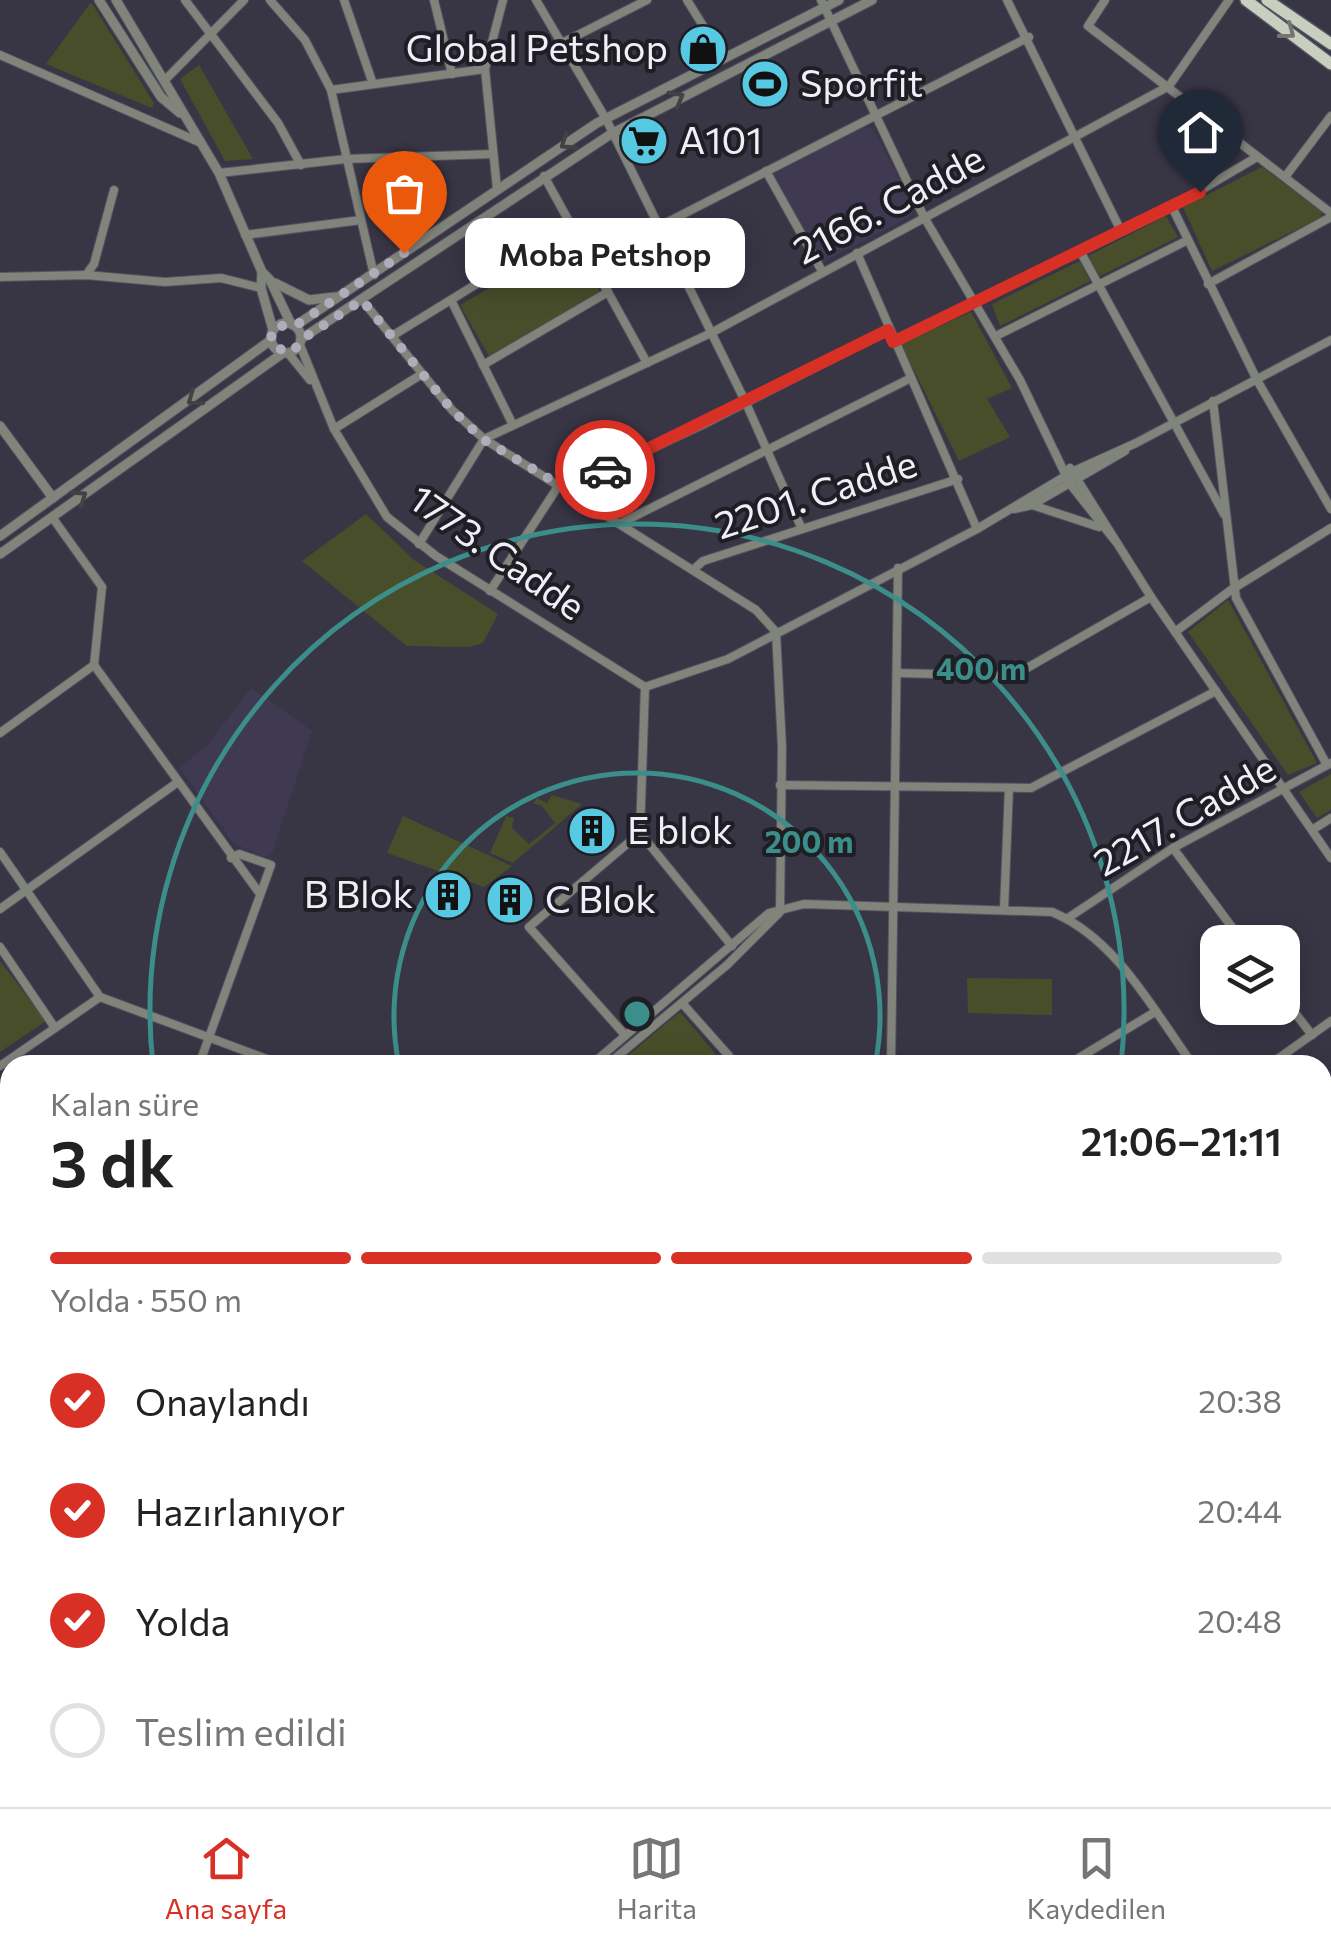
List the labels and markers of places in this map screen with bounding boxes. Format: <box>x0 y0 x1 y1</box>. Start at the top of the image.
place label: Global Petshop <box>406 23 668 70</box>
shop icon: Global Petshop <box>677 23 729 75</box>
sports icon: Sporfit <box>739 58 791 110</box>
place label: Sporfit <box>800 58 923 105</box>
pin <box>1158 90 1243 193</box>
supermarket icon: A101 <box>618 115 670 167</box>
place label: A101 <box>679 115 763 162</box>
pin <box>362 151 447 254</box>
callout: Moba Petshop <box>464 218 744 288</box>
building icon: E blok <box>566 805 618 857</box>
place label: E blok <box>627 805 732 852</box>
place label: B Blok <box>304 869 413 916</box>
building icon: B Blok <box>422 869 474 921</box>
building icon: C Blok <box>484 874 536 926</box>
place label: C Blok <box>545 874 656 921</box>
centre of rings <box>619 996 655 1032</box>

